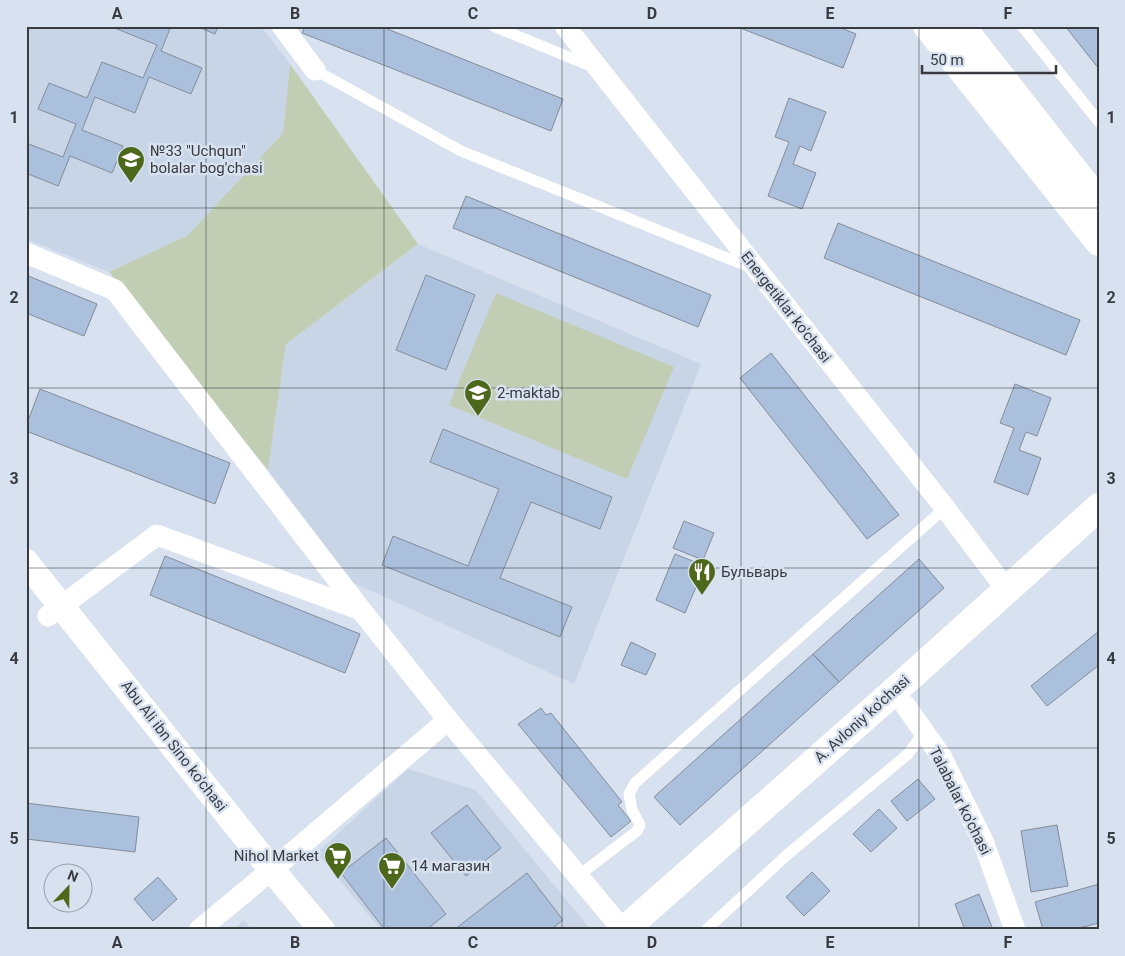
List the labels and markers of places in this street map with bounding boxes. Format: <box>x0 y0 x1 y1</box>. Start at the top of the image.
place label: №33 "Uchqun" bolalar bog'chasi <box>150 142 263 177</box>
school or university icon: №33 "Uchqun" bolalar bog'chasi <box>116 145 146 184</box>
school or university icon: 2-maktab <box>463 378 493 417</box>
place label: 2-maktab <box>497 384 560 402</box>
restaurant icon: Бульварь <box>687 557 717 596</box>
place label: Бульварь <box>721 563 787 581</box>
supermarket icon: Nihol Market <box>323 841 353 880</box>
place label: Nihol Market <box>234 847 319 865</box>
supermarket icon: 14 магазин <box>377 851 407 890</box>
place label: 14 магазин <box>411 857 490 875</box>

